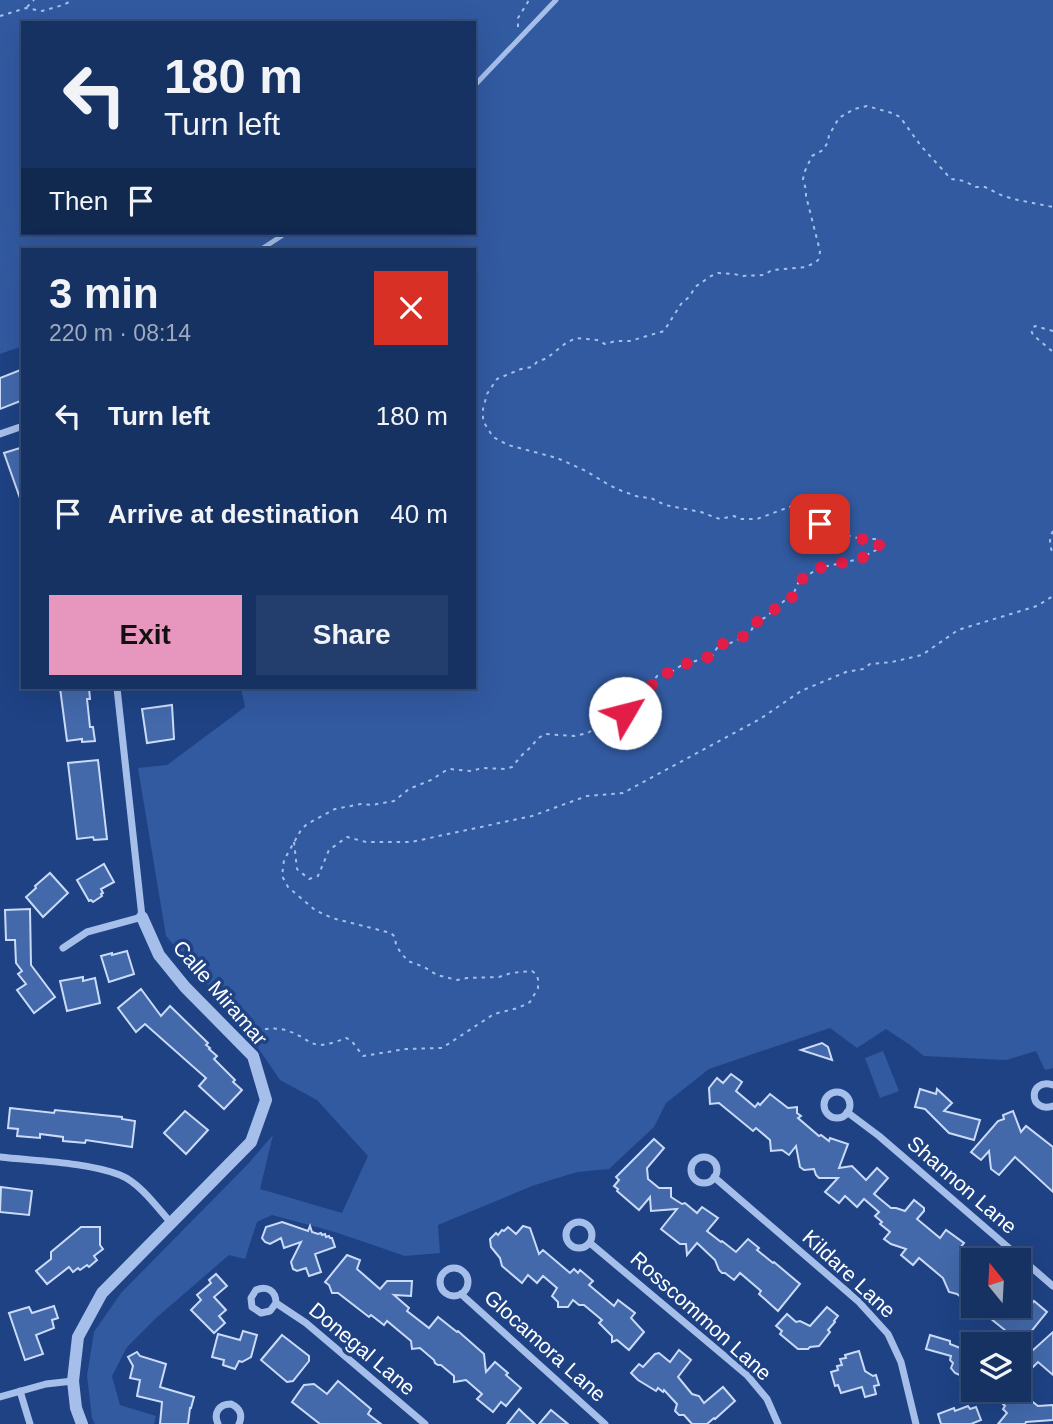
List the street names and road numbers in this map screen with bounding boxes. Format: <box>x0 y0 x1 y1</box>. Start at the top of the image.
street label: Calle Miramar <box>169 936 272 1050</box>
street label: Shannon Lane <box>903 1131 1021 1238</box>
street label: Kildare Lane <box>798 1225 900 1322</box>
street label: Rosscommon Lane <box>626 1247 776 1385</box>
street label: Glocamora Lane <box>480 1285 611 1406</box>
street label: Donegal Lane <box>305 1298 420 1399</box>

